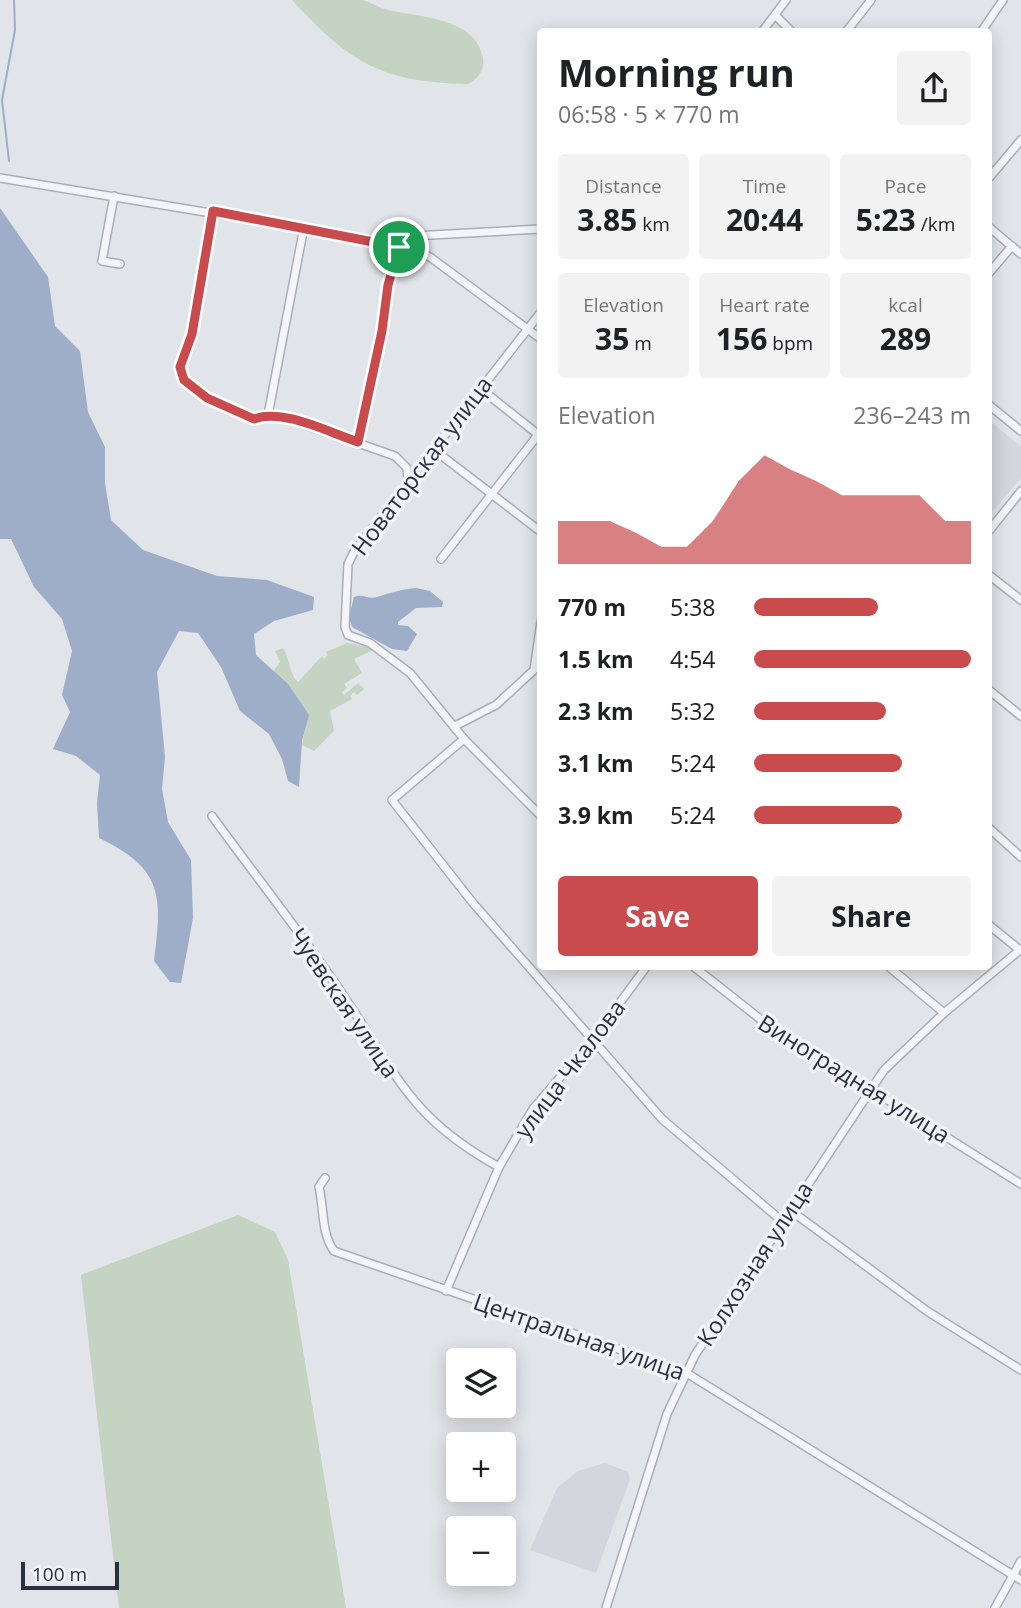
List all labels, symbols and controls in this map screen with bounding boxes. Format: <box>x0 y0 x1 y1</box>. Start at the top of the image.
text: Morning run <box>558 46 795 98</box>
button: share <box>897 51 971 125</box>
text: 06:58 · 5 × 770 m <box>558 98 740 130</box>
text: Distance <box>585 173 662 199</box>
text: Time <box>743 173 786 199</box>
text: Pace <box>885 173 926 199</box>
text: 3.85 <box>577 199 637 240</box>
text: 20:44 <box>726 199 803 240</box>
text: 5:23 <box>856 199 916 240</box>
text: km <box>637 211 670 237</box>
text: /km <box>916 211 955 237</box>
pin <box>369 217 429 277</box>
icon: arrive <box>380 228 418 266</box>
text: Elevation <box>583 292 664 318</box>
text: Heart rate <box>719 292 810 318</box>
text: kcal <box>888 292 923 318</box>
text: 35 <box>595 318 629 359</box>
text: 156 <box>716 318 767 359</box>
text: 289 <box>880 318 931 359</box>
text: m <box>629 330 652 356</box>
text: bpm <box>767 330 813 356</box>
street label: Новаторская улица <box>343 369 499 561</box>
text: Elevation <box>558 399 656 431</box>
text: 236–243 m <box>853 399 971 431</box>
text: 770 m <box>558 591 626 623</box>
text: 5:38 <box>670 591 716 623</box>
text: 1.5 km <box>558 643 634 675</box>
text: 4:54 <box>670 643 716 675</box>
text: 2.3 km <box>558 695 634 727</box>
text: 5:32 <box>670 695 716 727</box>
text: 3.1 km <box>558 747 634 779</box>
text: 5:24 <box>670 747 716 779</box>
text: 3.9 km <box>558 799 634 831</box>
text: 5:24 <box>670 799 716 831</box>
button: Save <box>558 876 758 956</box>
button: Share <box>772 876 971 956</box>
street label: Чуевская улица <box>283 921 407 1084</box>
street label: улица Чкалова <box>506 992 632 1144</box>
street label: Виноградная улица <box>753 1006 956 1150</box>
street label: Колхозная улица <box>689 1175 819 1352</box>
street label: Центральная улица <box>469 1285 689 1387</box>
map controls <box>446 1348 516 1586</box>
button: layers <box>446 1348 516 1418</box>
button: + <box>446 1432 516 1502</box>
button: − <box>446 1516 516 1586</box>
scale bar <box>21 1559 119 1591</box>
text: 100 m <box>32 1561 87 1587</box>

